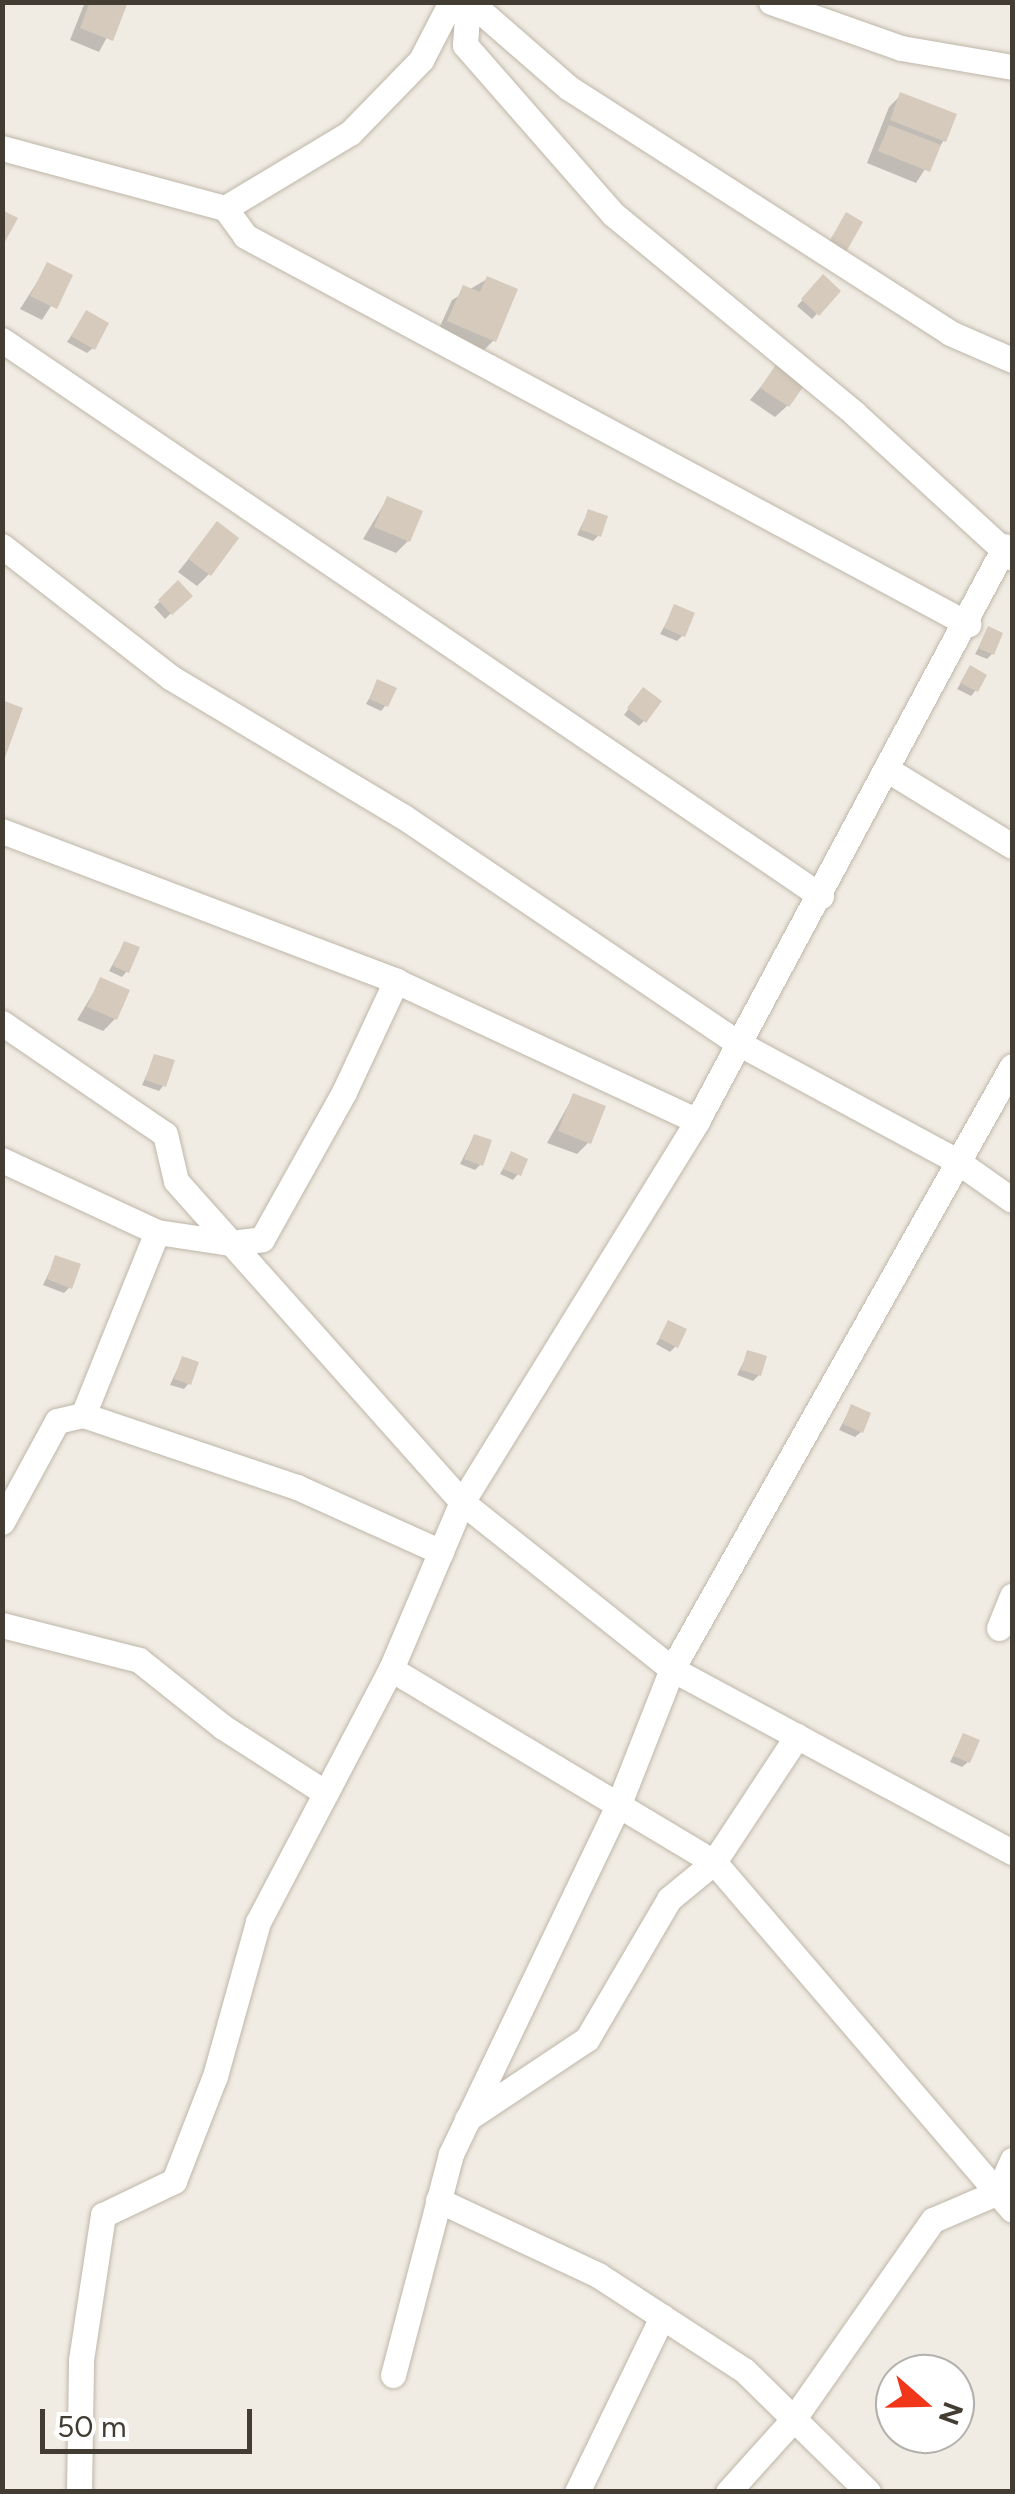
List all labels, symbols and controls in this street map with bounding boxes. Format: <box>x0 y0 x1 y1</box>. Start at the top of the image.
north arrow <box>875 2354 975 2454</box>
scale bar <box>45 2389 258 2451</box>
text: N <box>932 2398 971 2430</box>
text: 50 m <box>57 2408 126 2445</box>

